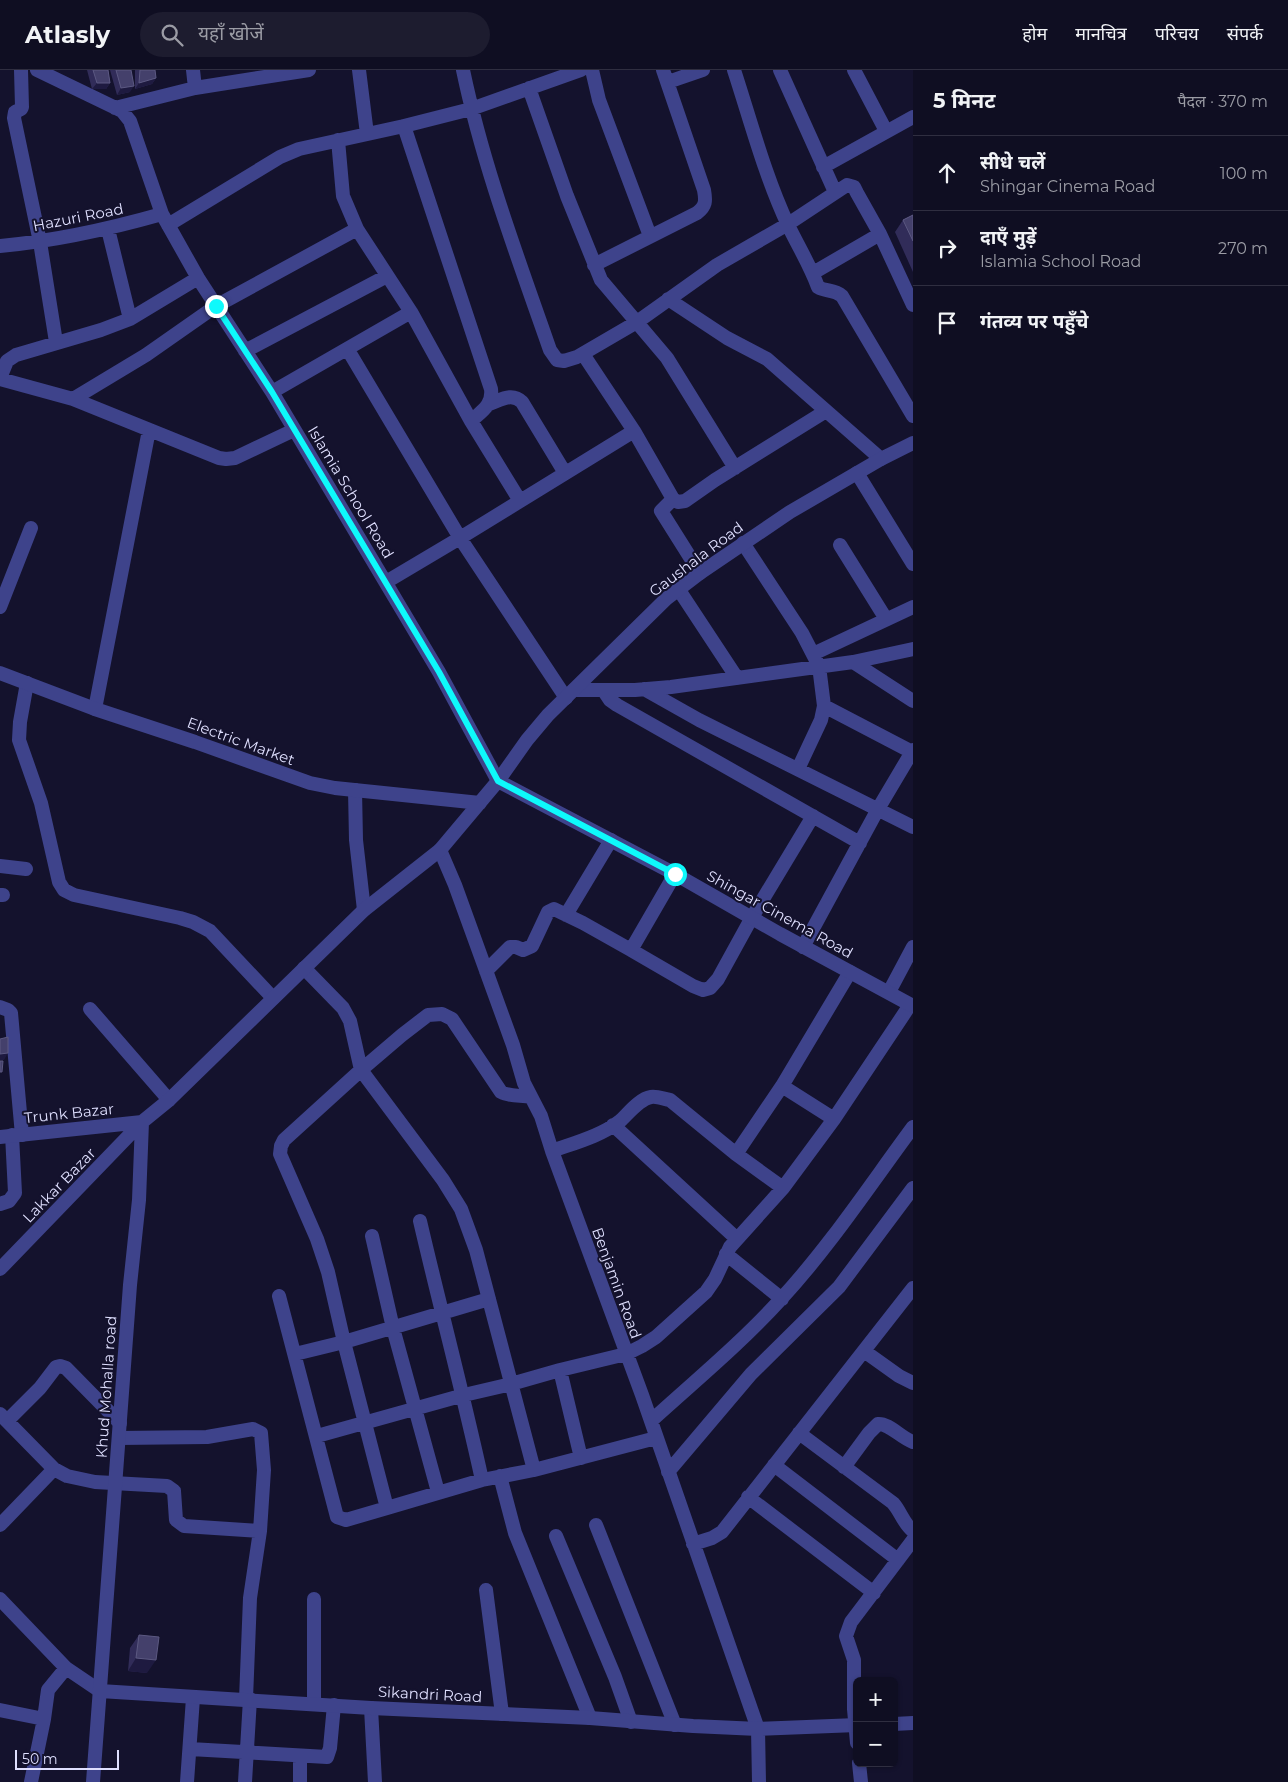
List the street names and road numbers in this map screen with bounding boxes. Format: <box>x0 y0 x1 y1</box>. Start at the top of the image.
street label: Hazuri Road <box>31 199 125 235</box>
street label: Islamia School Road <box>304 422 398 562</box>
street label: Gaushala Road <box>645 517 747 601</box>
street label: Electric Market <box>185 713 297 769</box>
street label: Shingar Cinema Road <box>703 866 857 962</box>
street label: Trunk Bazar <box>23 1099 115 1127</box>
street label: Lakkar Bazar <box>18 1144 100 1226</box>
street label: Benjamin Road <box>588 1225 646 1341</box>
street label: Khud Mohalla road <box>92 1315 120 1459</box>
street label: Sikandri Road <box>377 1682 483 1706</box>

